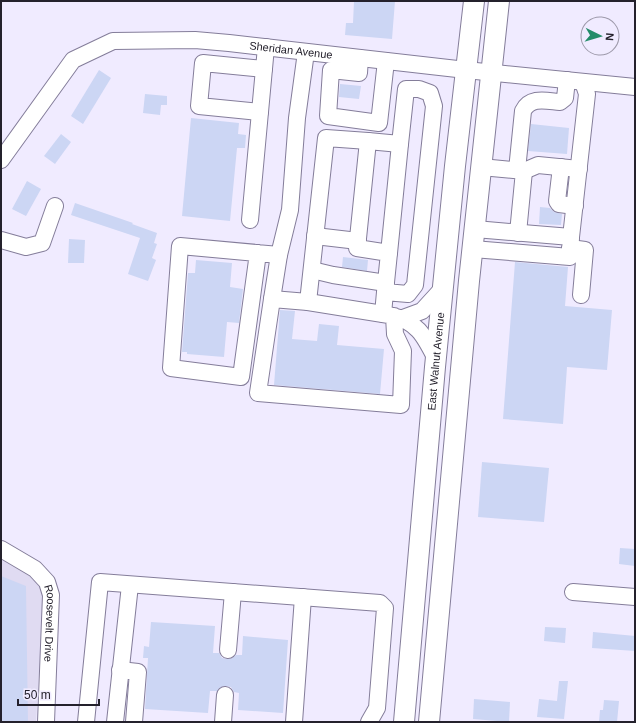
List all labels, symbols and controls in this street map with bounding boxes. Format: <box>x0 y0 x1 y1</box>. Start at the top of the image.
north arrow <box>580 16 620 56</box>
text: N <box>604 32 616 41</box>
street label: Sheridan Avenue <box>249 39 333 61</box>
street label: East Walnut Avenue <box>425 312 446 411</box>
street label: Roosevelt Drive <box>42 583 57 662</box>
scale bar <box>18 681 99 707</box>
text: 50 m <box>24 688 51 702</box>

